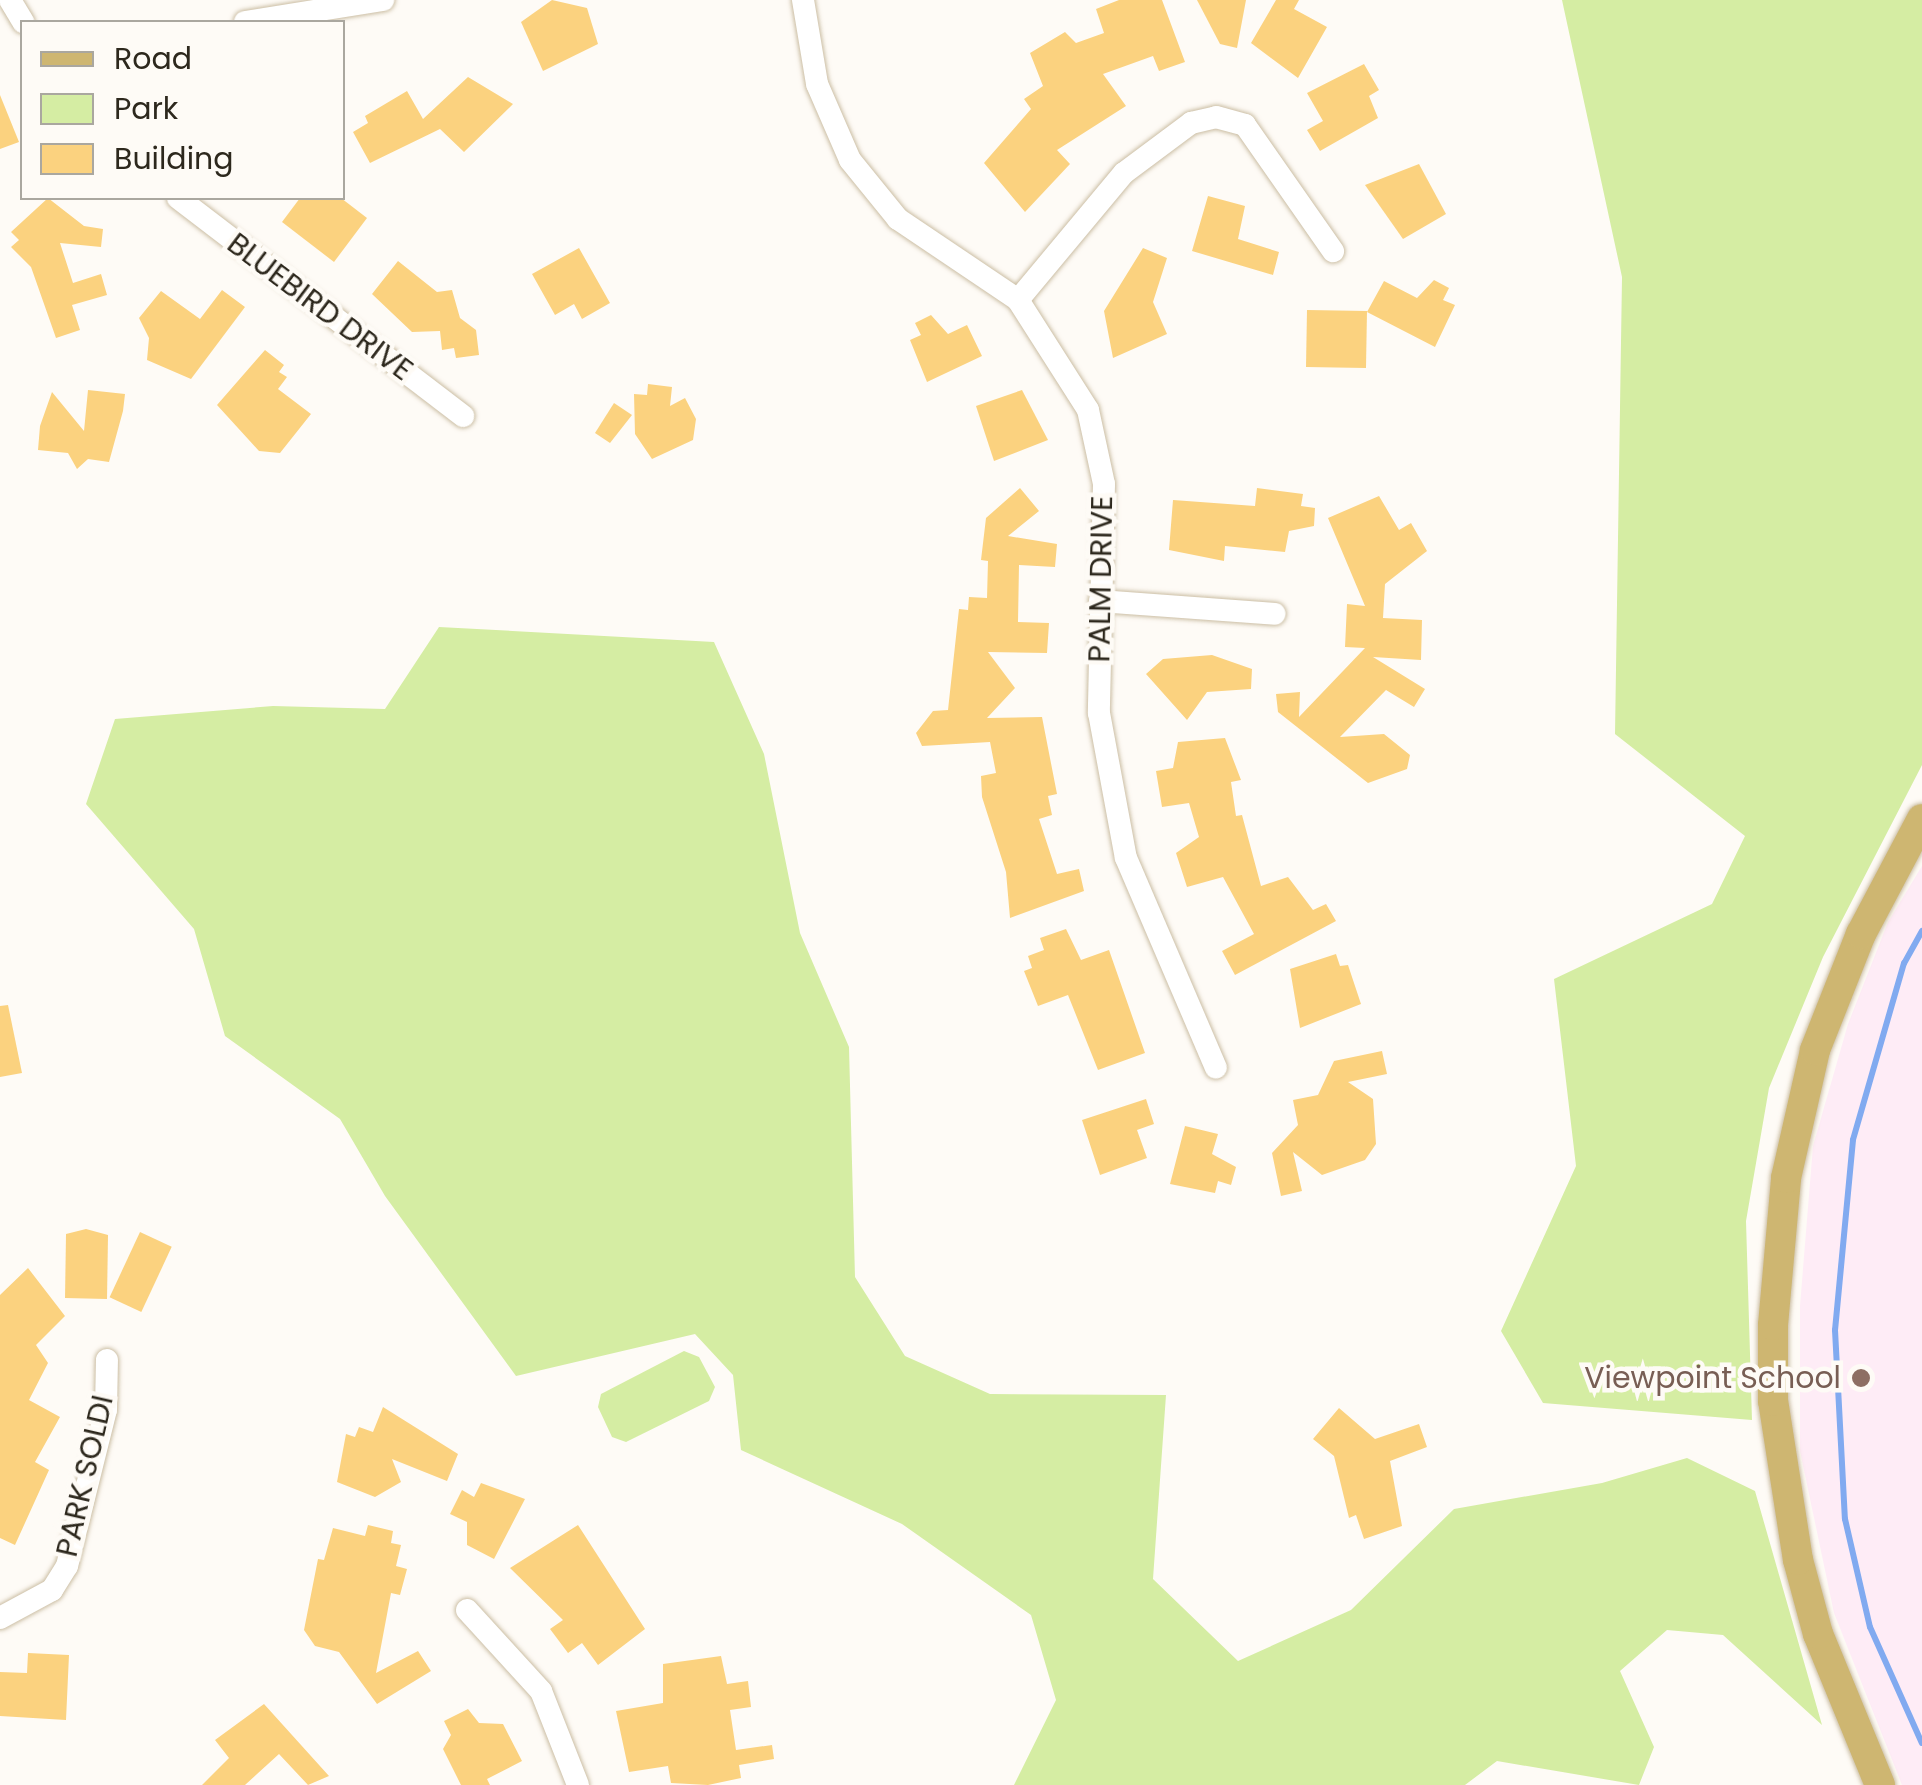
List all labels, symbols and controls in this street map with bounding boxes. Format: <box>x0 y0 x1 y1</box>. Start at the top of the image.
legend <box>20 20 345 200</box>
text: Road <box>114 37 192 80</box>
text: Park <box>114 87 178 130</box>
text: Building <box>114 137 234 180</box>
street label: BLUEBIRD DRIVE <box>220 226 420 388</box>
street label: PALM DRIVE <box>1082 495 1120 663</box>
place label: Viewpoint School <box>1584 1360 1841 1396</box>
marker: Viewpoint School <box>1850 1367 1872 1389</box>
street label: PARK SOLDI <box>49 1392 121 1560</box>

